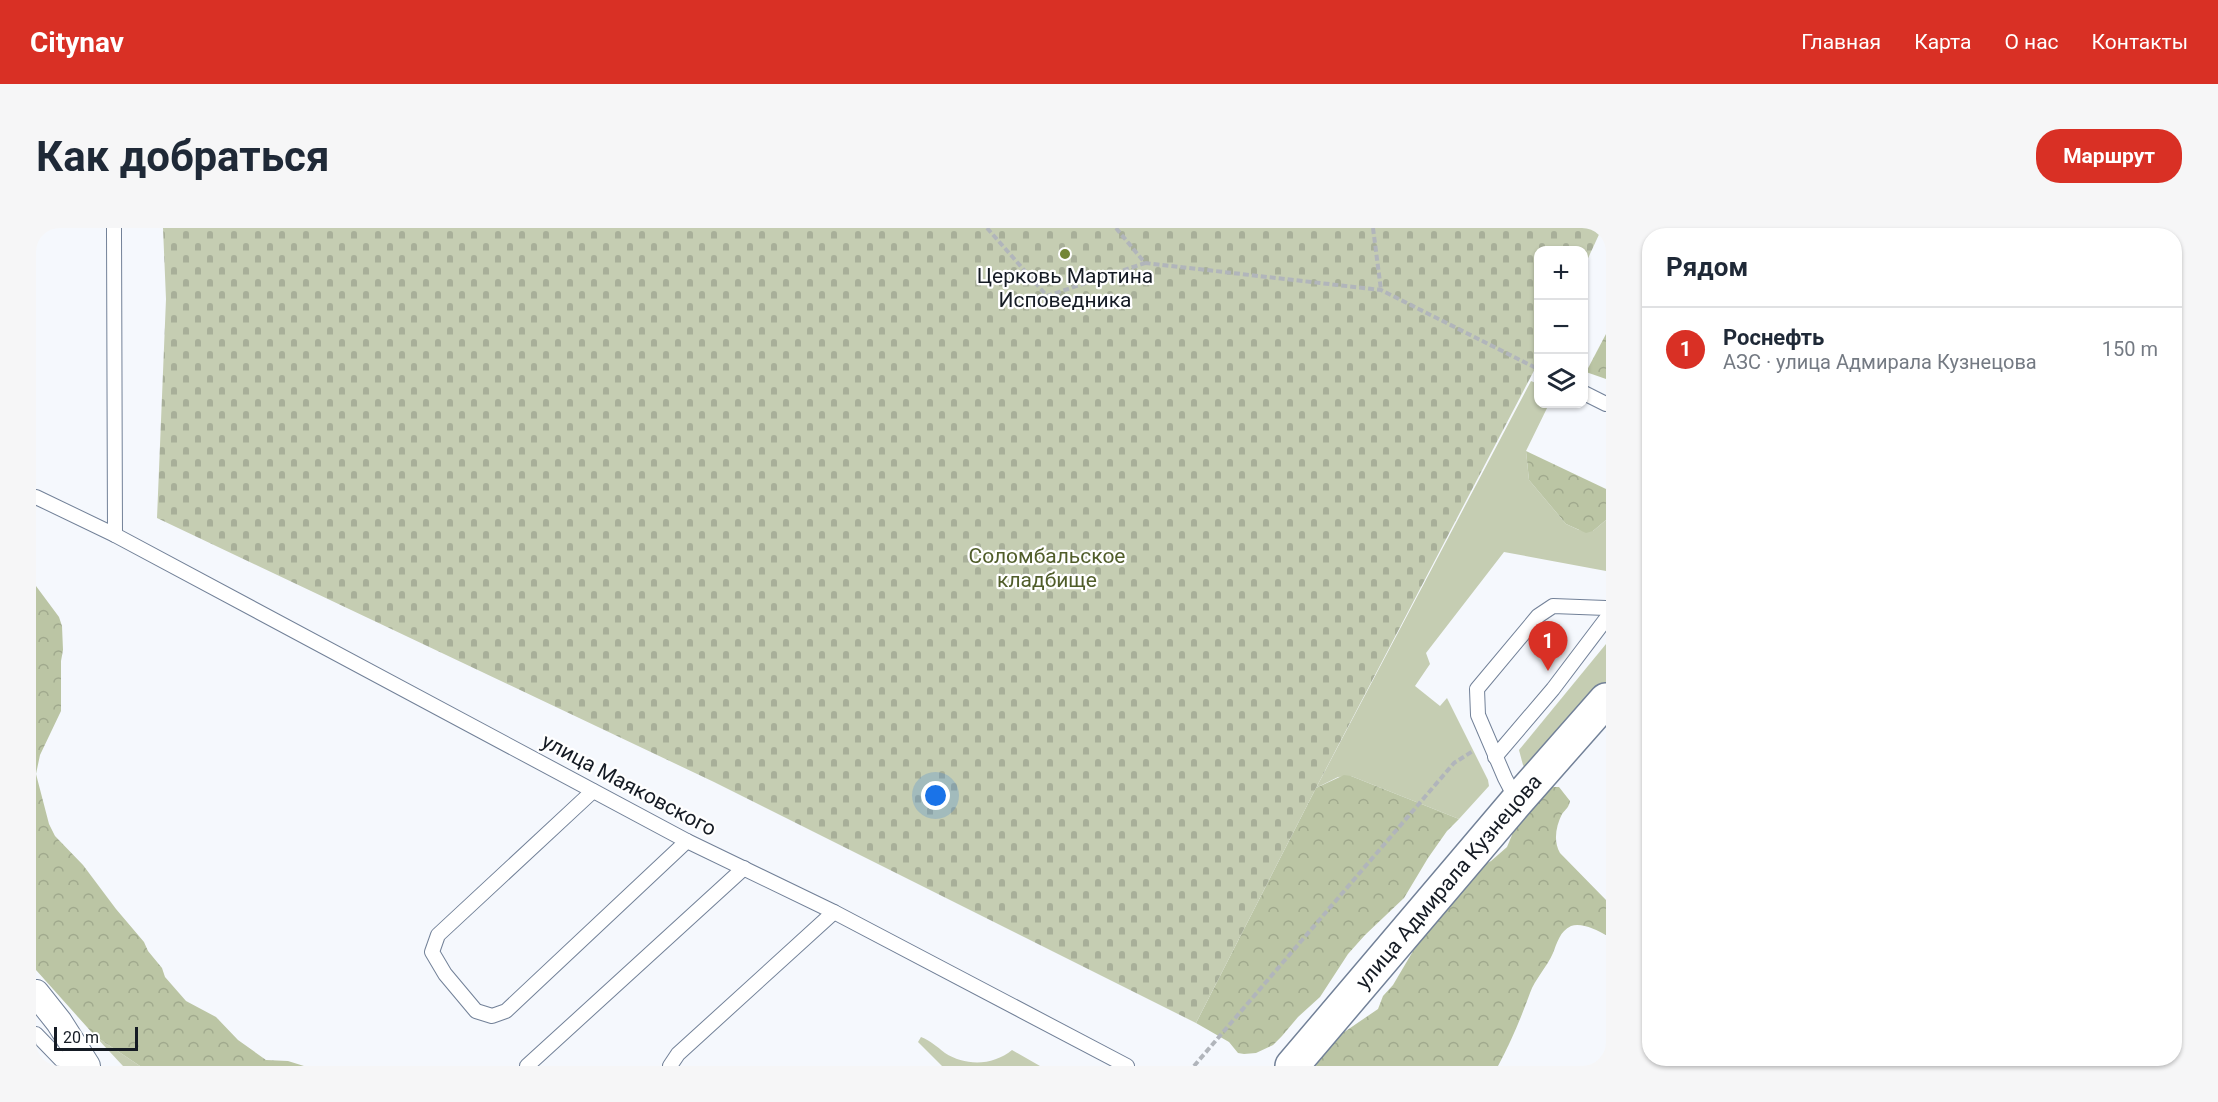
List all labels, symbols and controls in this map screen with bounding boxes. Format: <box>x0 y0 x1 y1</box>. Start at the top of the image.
text: Citynav <box>30 26 124 59</box>
text: Главная <box>1801 30 1881 54</box>
text: Карта <box>1914 30 1971 54</box>
text: О нас <box>2004 30 2059 54</box>
text: Контакты <box>2092 30 2188 54</box>
button: Маршрут <box>2036 129 2182 183</box>
text: Как добраться <box>36 132 330 181</box>
map controls <box>1534 246 1588 408</box>
button: + <box>1534 246 1588 300</box>
marker: Церковь Мартина Исповедника <box>1058 247 1072 261</box>
text: Рядом <box>1666 252 1748 282</box>
place label: Церковь Мартина Исповедника <box>977 264 1153 312</box>
button: − <box>1534 300 1588 354</box>
text: Роснефть <box>1723 325 1824 350</box>
text: 1 <box>1680 337 1691 361</box>
text: 150 m <box>2102 337 2158 361</box>
text: АЗС · улица Адмирала Кузнецова <box>1723 350 2037 374</box>
button: layers <box>1534 354 1588 408</box>
park label: Соломбальское кладбище <box>969 544 1126 592</box>
pin: 1 <box>1528 622 1568 671</box>
street label: улица Маяковского <box>538 729 720 841</box>
street label: улица Адмирала Кузнецова <box>1351 770 1547 994</box>
your location <box>921 781 950 810</box>
scale bar <box>54 1024 138 1052</box>
text: 20 m <box>63 1028 99 1047</box>

